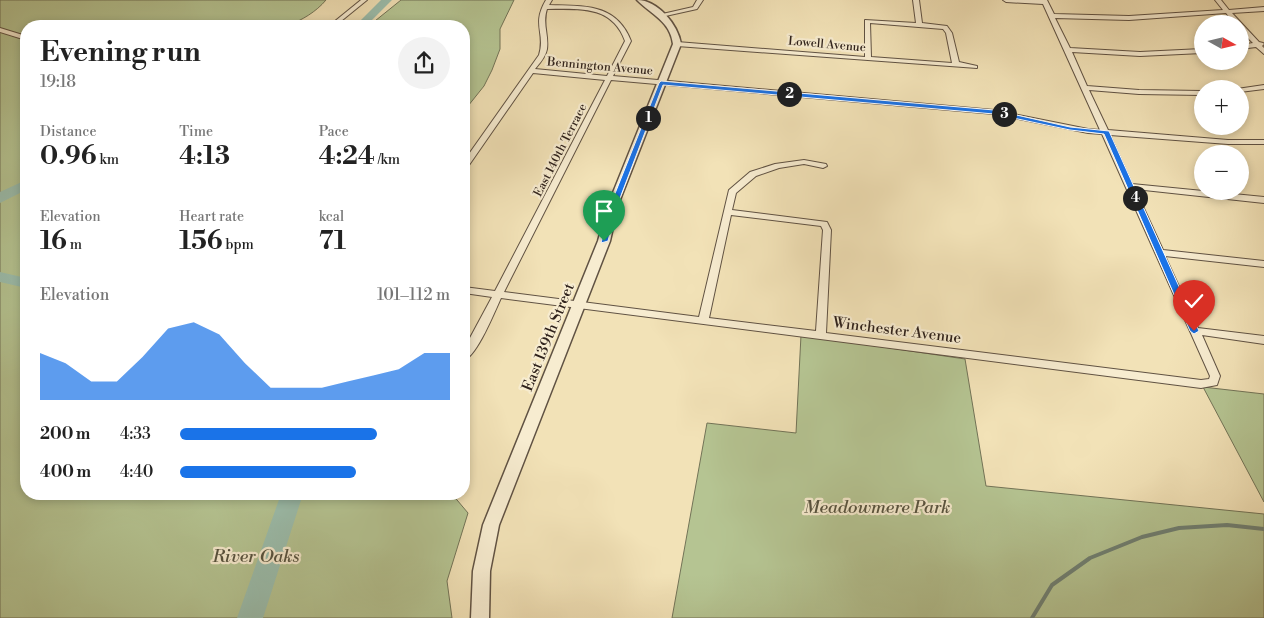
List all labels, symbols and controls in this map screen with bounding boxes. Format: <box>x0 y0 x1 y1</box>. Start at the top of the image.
north arrow <box>1194 15 1249 70</box>
map controls <box>1194 15 1249 200</box>
street label: Lowell Avenue <box>788 34 866 55</box>
text: Evening run <box>40 35 201 70</box>
button: share <box>398 37 450 89</box>
street label: Bennington Avenue <box>545 54 653 79</box>
text: 19:18 <box>40 72 76 92</box>
button: + <box>1194 80 1249 135</box>
pin: 2 <box>776 82 802 106</box>
text: 2 <box>785 85 794 103</box>
street label: East 140th Terrace <box>531 101 590 199</box>
pin: 3 <box>992 102 1016 126</box>
text: 3 <box>1000 105 1009 123</box>
pin: 1 <box>636 106 660 130</box>
text: 1 <box>645 109 652 127</box>
text: Distance <box>40 123 97 141</box>
text: Time <box>179 123 213 141</box>
text: Pace <box>319 123 349 141</box>
text: 0.96 <box>40 141 97 172</box>
text: 4:13 <box>179 141 230 172</box>
text: 4:24 <box>319 141 375 172</box>
button: − <box>1194 145 1249 200</box>
text: km <box>97 151 119 169</box>
text: /km <box>375 151 400 169</box>
pin: 4 <box>1122 186 1148 210</box>
text: 4 <box>1131 189 1140 207</box>
pin <box>583 190 625 241</box>
icon: arrive <box>590 197 618 225</box>
text: Elevation <box>40 208 101 226</box>
text: Heart rate <box>179 208 244 226</box>
text: kcal <box>319 208 344 226</box>
text: 16 <box>40 226 67 257</box>
text: 156 <box>179 226 223 257</box>
text: 71 <box>319 226 346 257</box>
text: m <box>67 236 82 254</box>
text: bpm <box>223 236 254 254</box>
street label: East 139th Street <box>518 280 579 394</box>
pin <box>1173 280 1215 331</box>
text: Elevation <box>40 285 109 305</box>
text: 101–112 m <box>377 285 450 305</box>
icon: check <box>1180 287 1208 315</box>
street label: Winchester Avenue <box>831 313 962 348</box>
text: 200 m <box>40 424 90 444</box>
text: 4:33 <box>120 424 151 444</box>
text: 400 m <box>40 462 91 482</box>
text: 4:40 <box>120 462 153 482</box>
park label: Meadowmere Park <box>804 496 950 519</box>
park label: River Oaks <box>211 545 300 568</box>

